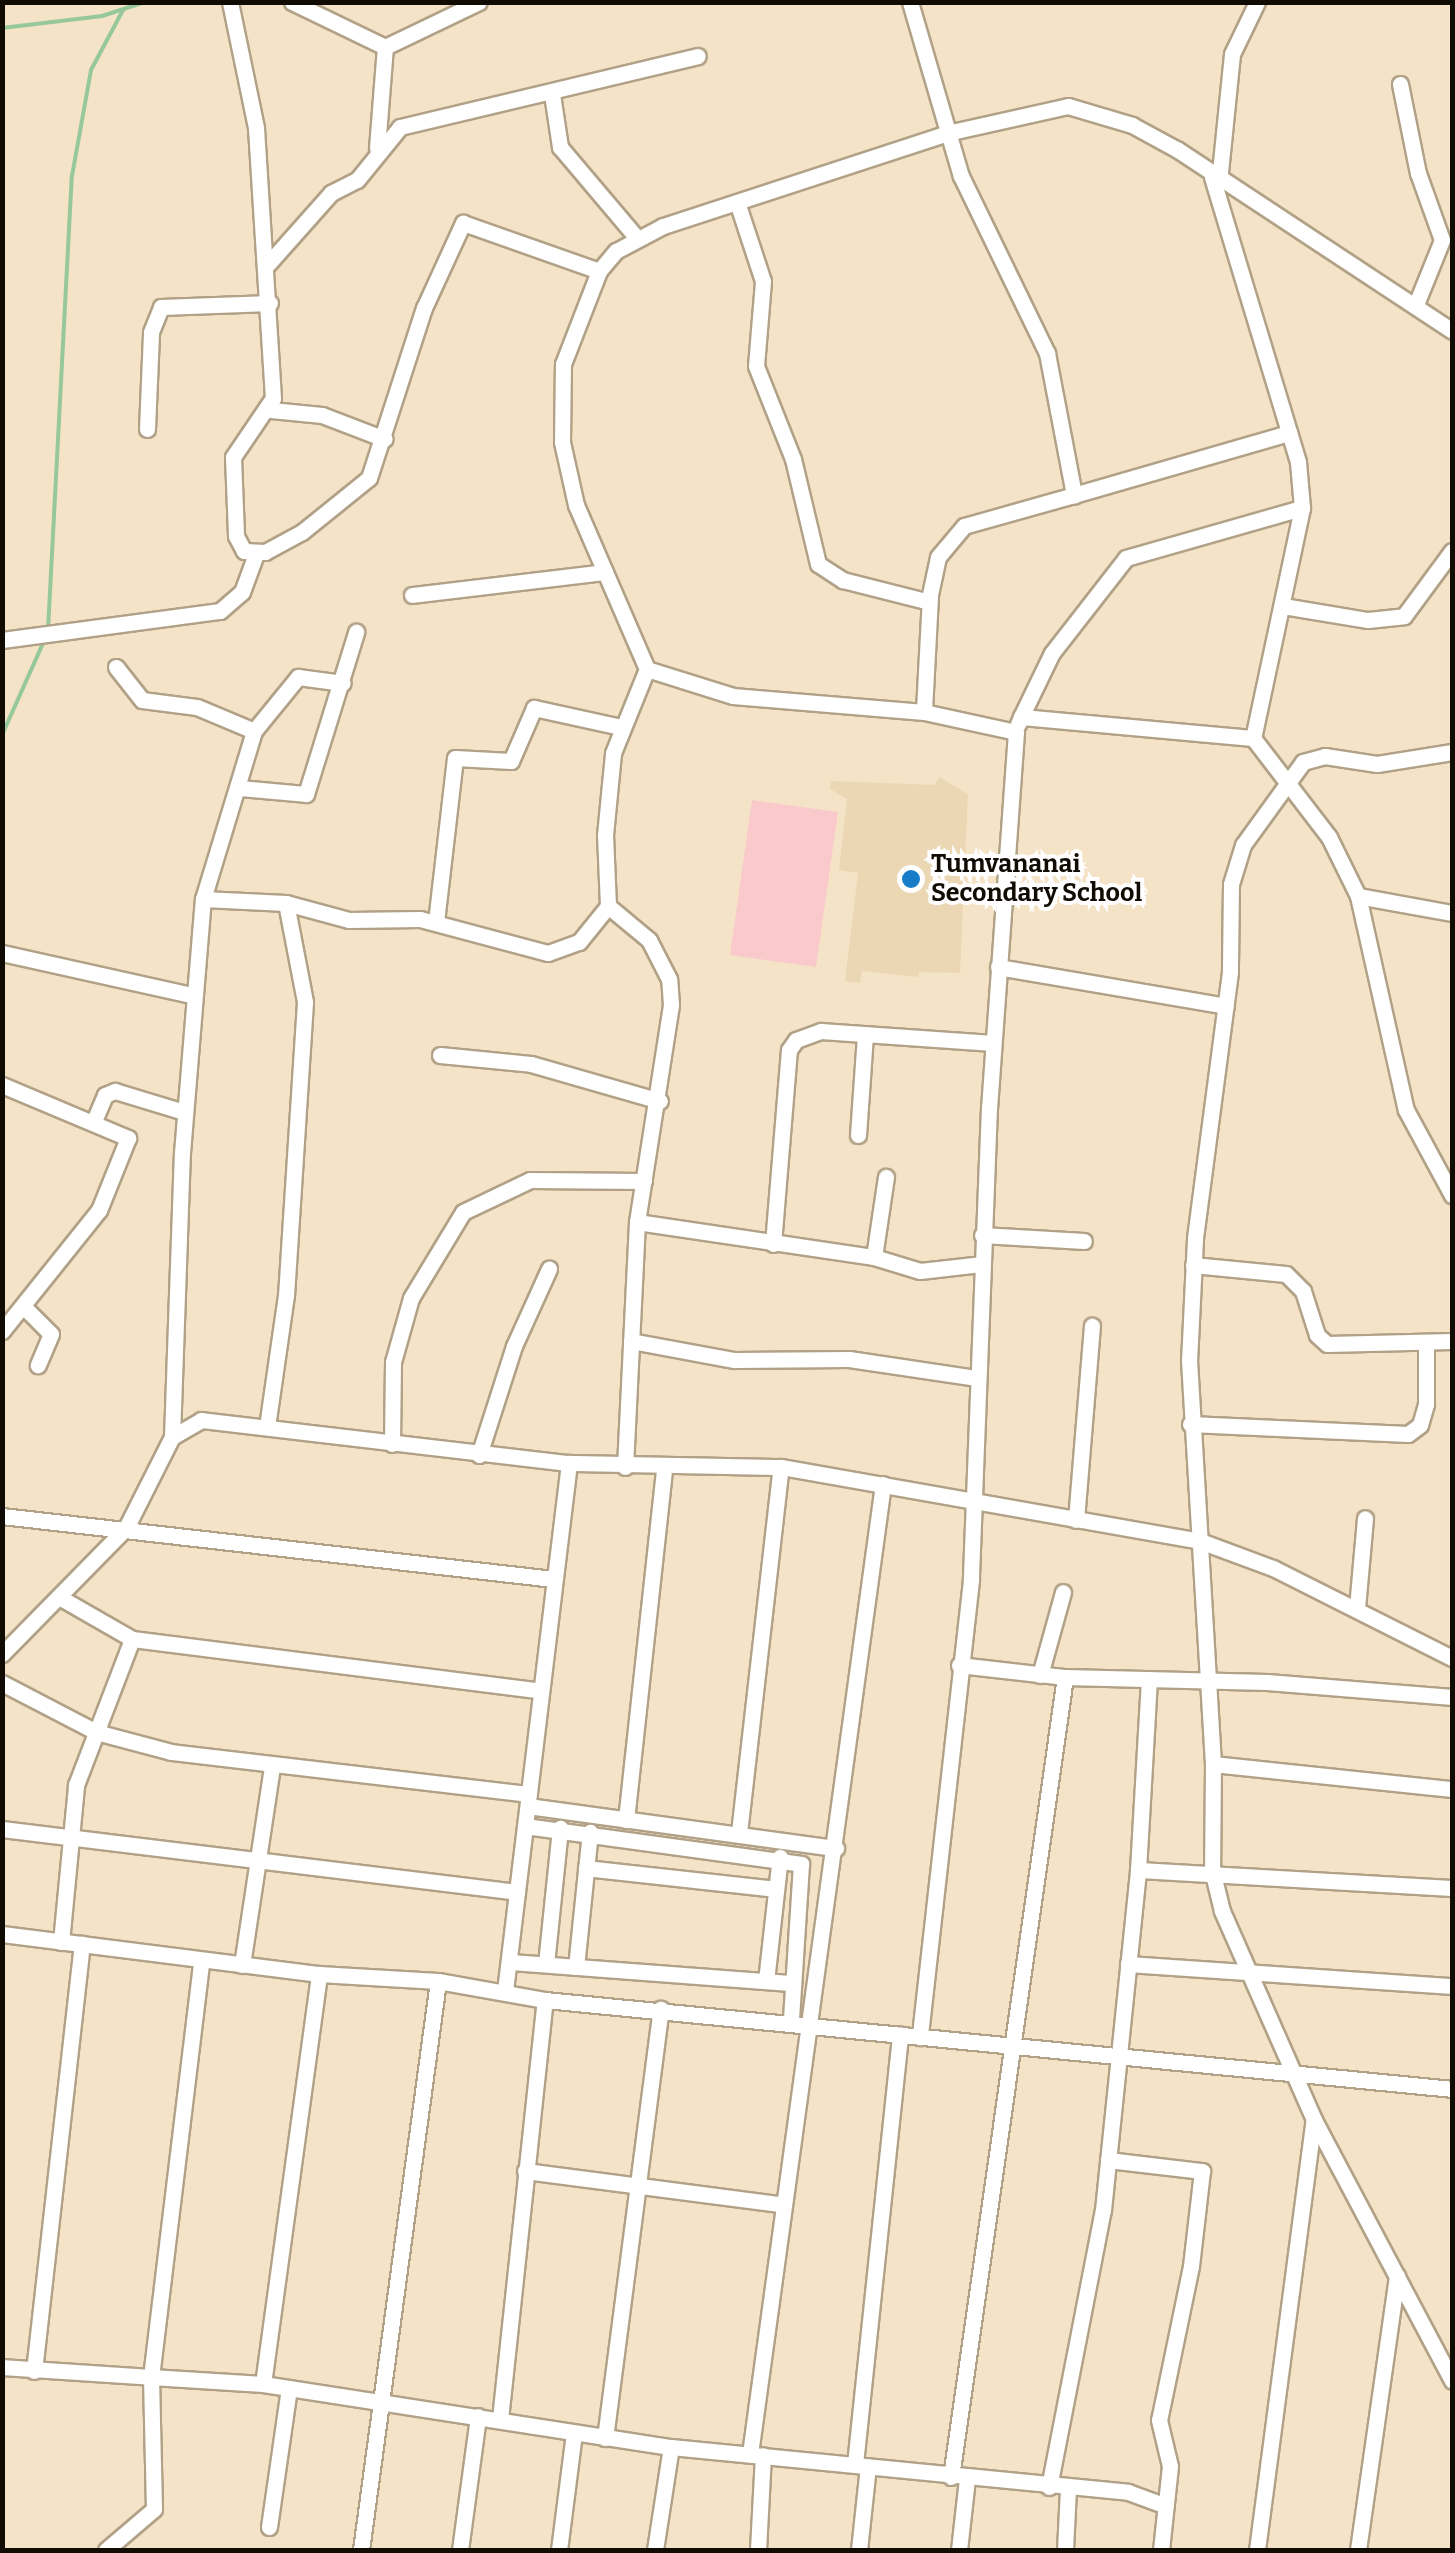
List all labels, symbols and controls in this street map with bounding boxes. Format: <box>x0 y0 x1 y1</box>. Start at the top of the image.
place label: Tumvananai Secondary School <box>931 850 1142 909</box>
marker: Tumvananai Secondary School <box>900 868 922 890</box>

